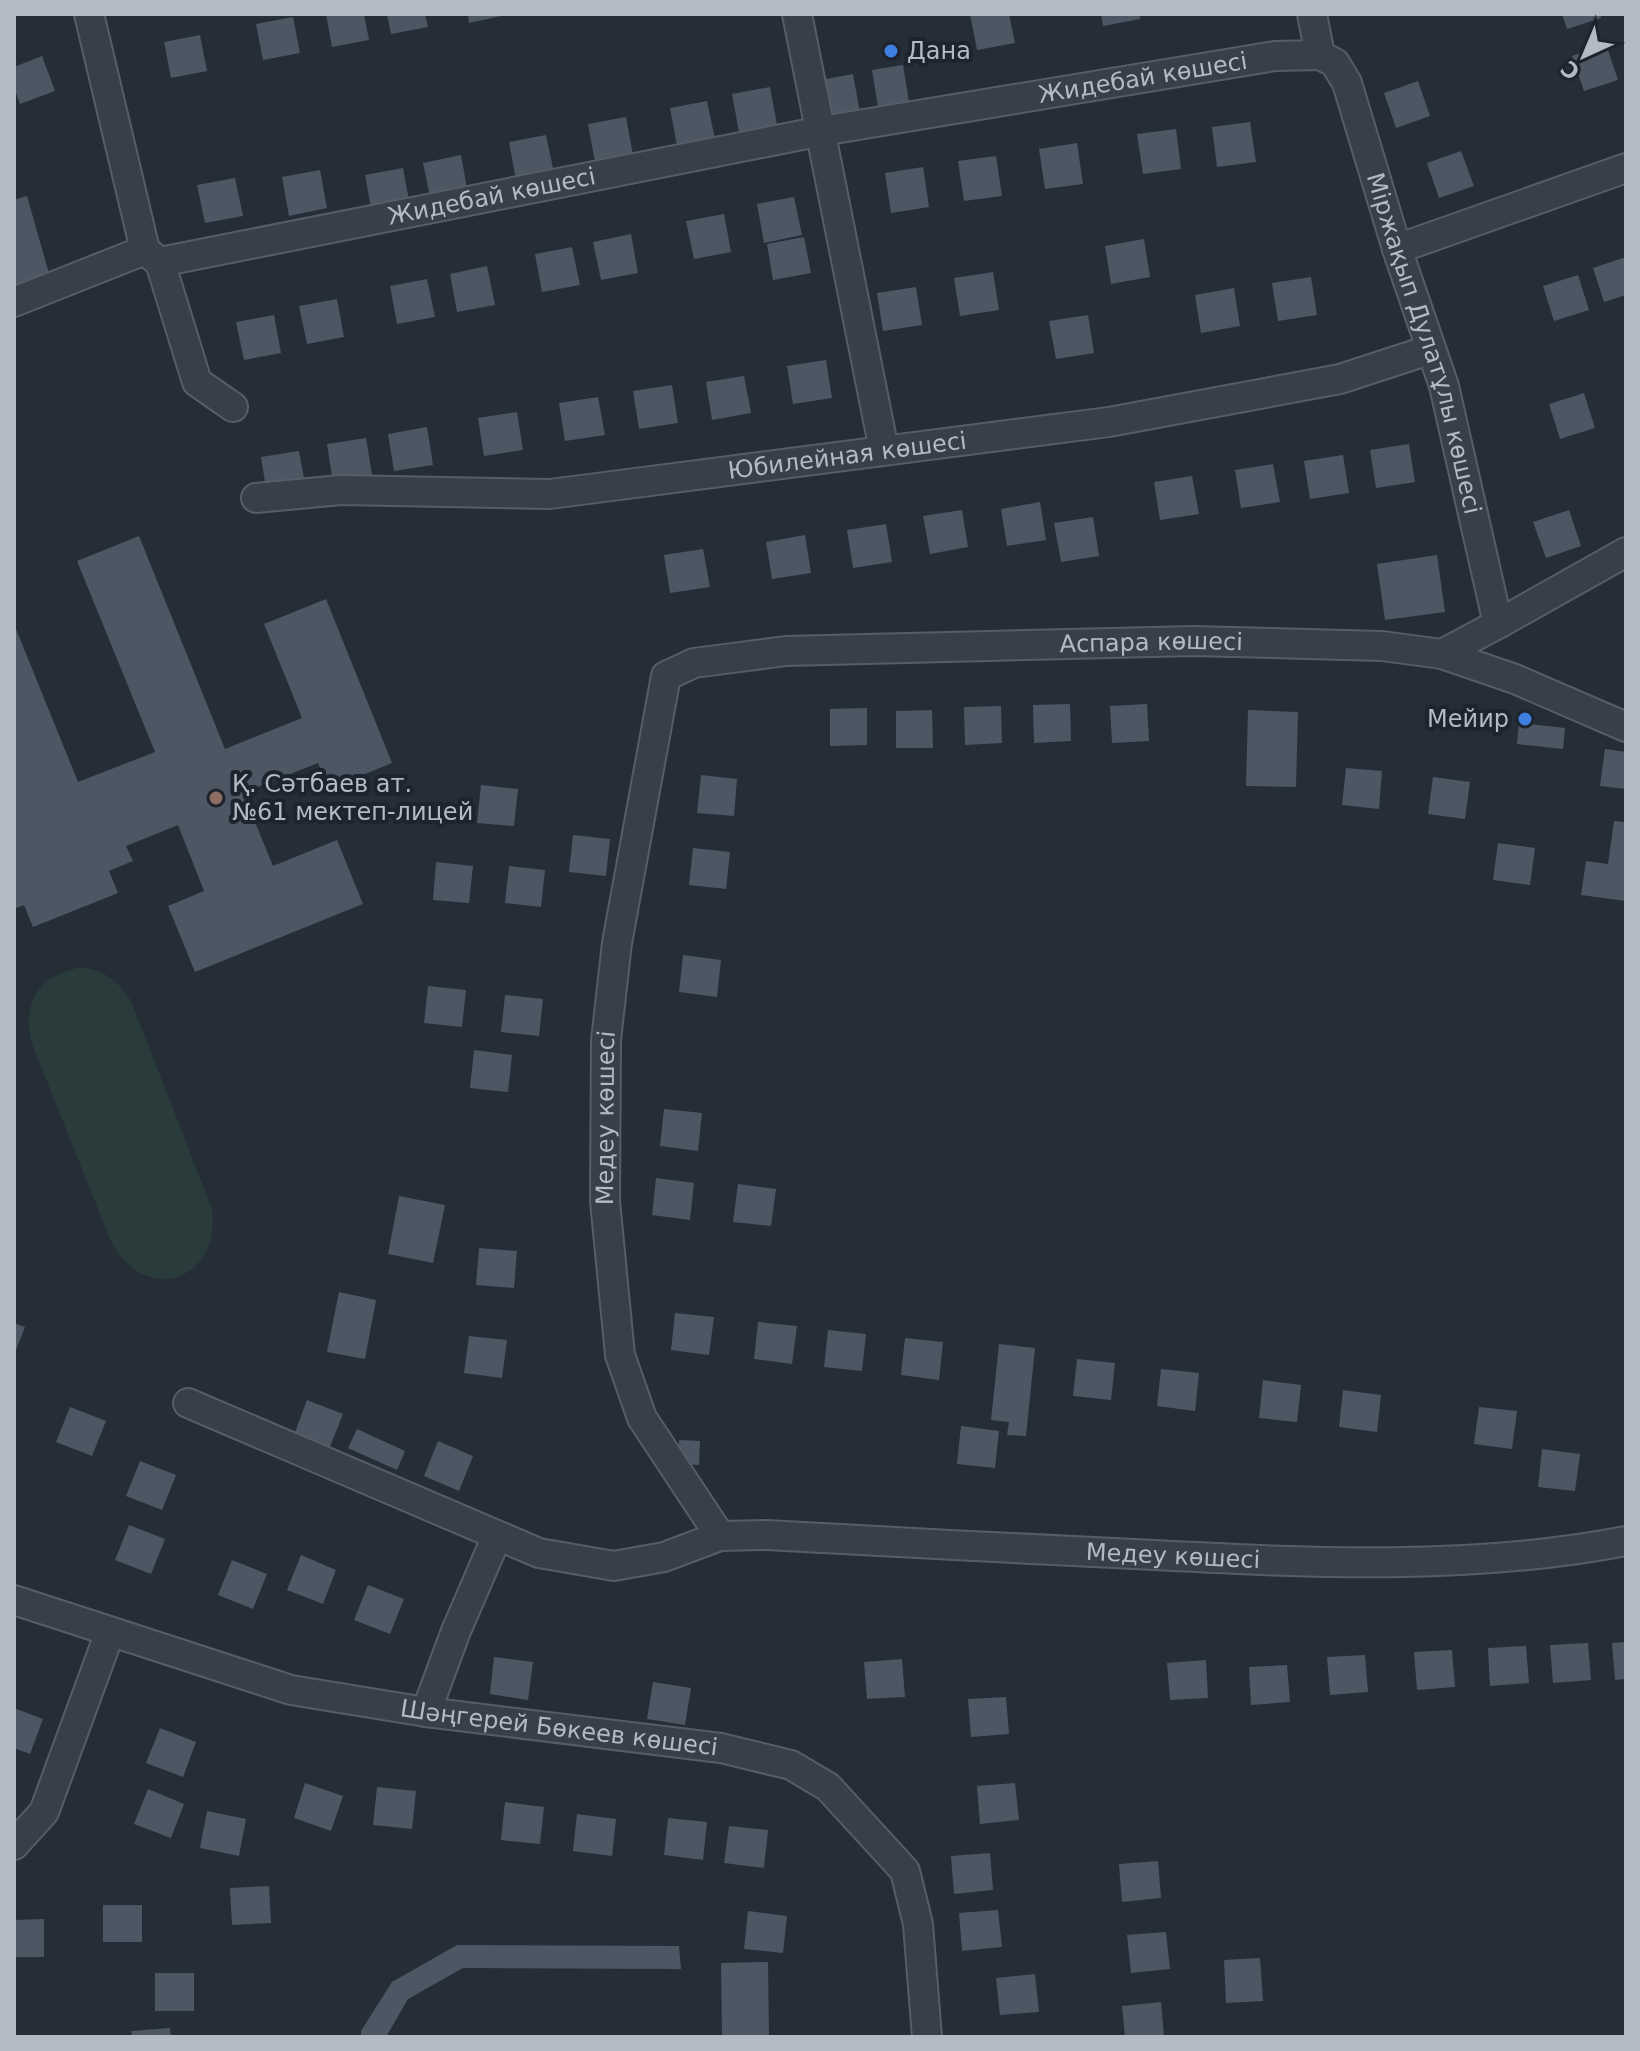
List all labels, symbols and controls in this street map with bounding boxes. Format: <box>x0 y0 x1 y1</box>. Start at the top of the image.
north arrow <box>1544 16 1624 96</box>
place label: Дана <box>907 37 971 65</box>
marker: Дана <box>882 42 900 60</box>
street label: Жидебай көшесі <box>1036 47 1249 109</box>
text: С <box>1556 55 1585 85</box>
street label: Жидебай көшесі <box>385 162 598 231</box>
street label: Міржақып Дулатұлы көшесі <box>1361 169 1487 517</box>
street label: Юбилейная көшесі <box>726 426 968 485</box>
street label: Аспара көшесі <box>1059 627 1243 658</box>
place label: Мейир <box>1427 705 1509 733</box>
marker: Мейир <box>1516 710 1534 728</box>
place label: Қ. Сәтбаев ат. №61 мектеп-лицей <box>232 770 473 826</box>
marker: Қ. Сәтбаев ат. №61 мектеп-лицей <box>207 789 225 807</box>
street label: Медеу көшесі <box>591 1029 621 1205</box>
street label: Медеу көшесі <box>1085 1538 1261 1574</box>
street label: Шәңгерей Бөкеев көшесі <box>398 1694 719 1761</box>

